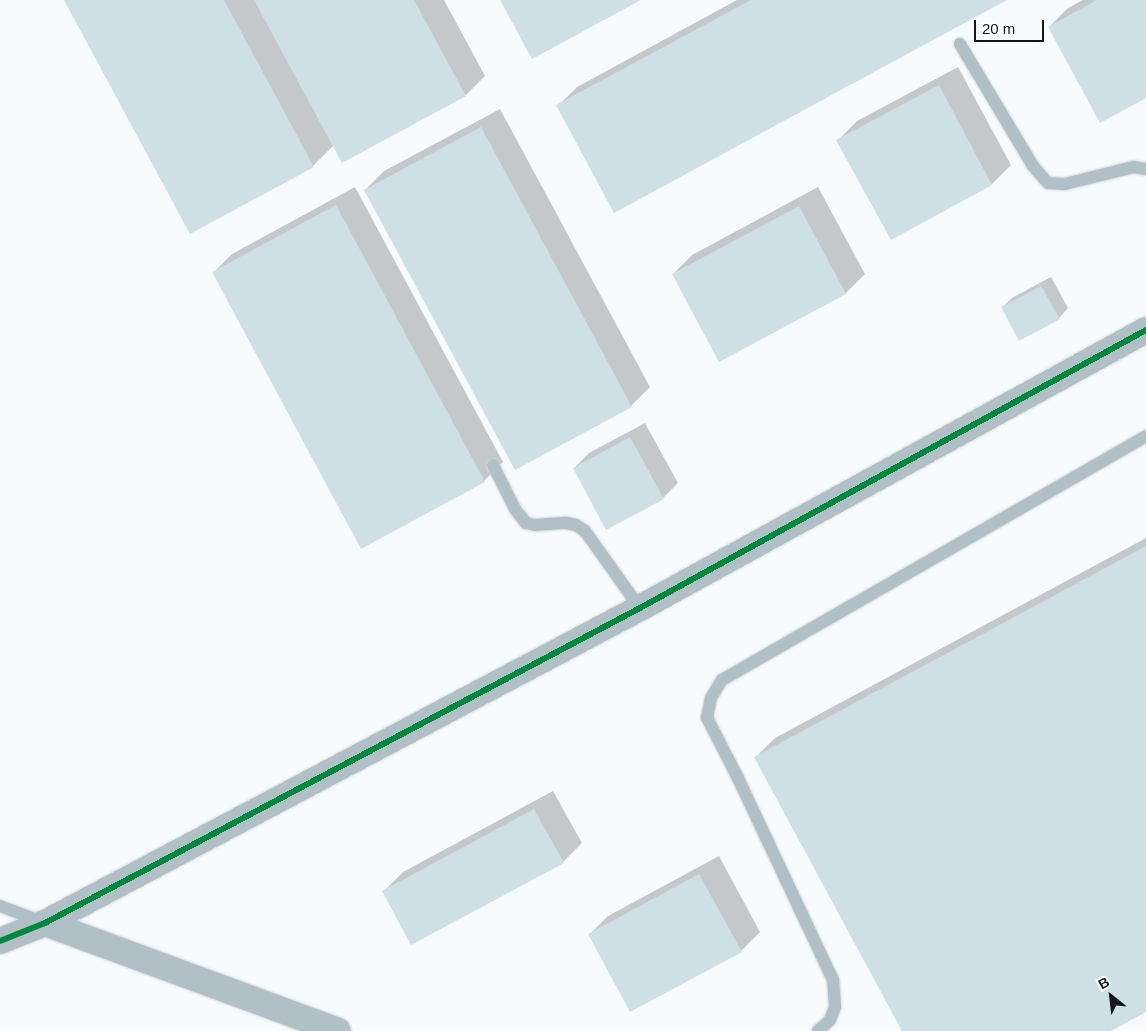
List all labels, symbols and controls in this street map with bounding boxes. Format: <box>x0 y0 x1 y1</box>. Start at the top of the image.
scale bar <box>976 10 1046 42</box>
text: 20 m <box>982 20 1015 37</box>
north arrow <box>1086 971 1136 1021</box>
text: B <box>1095 973 1112 992</box>

